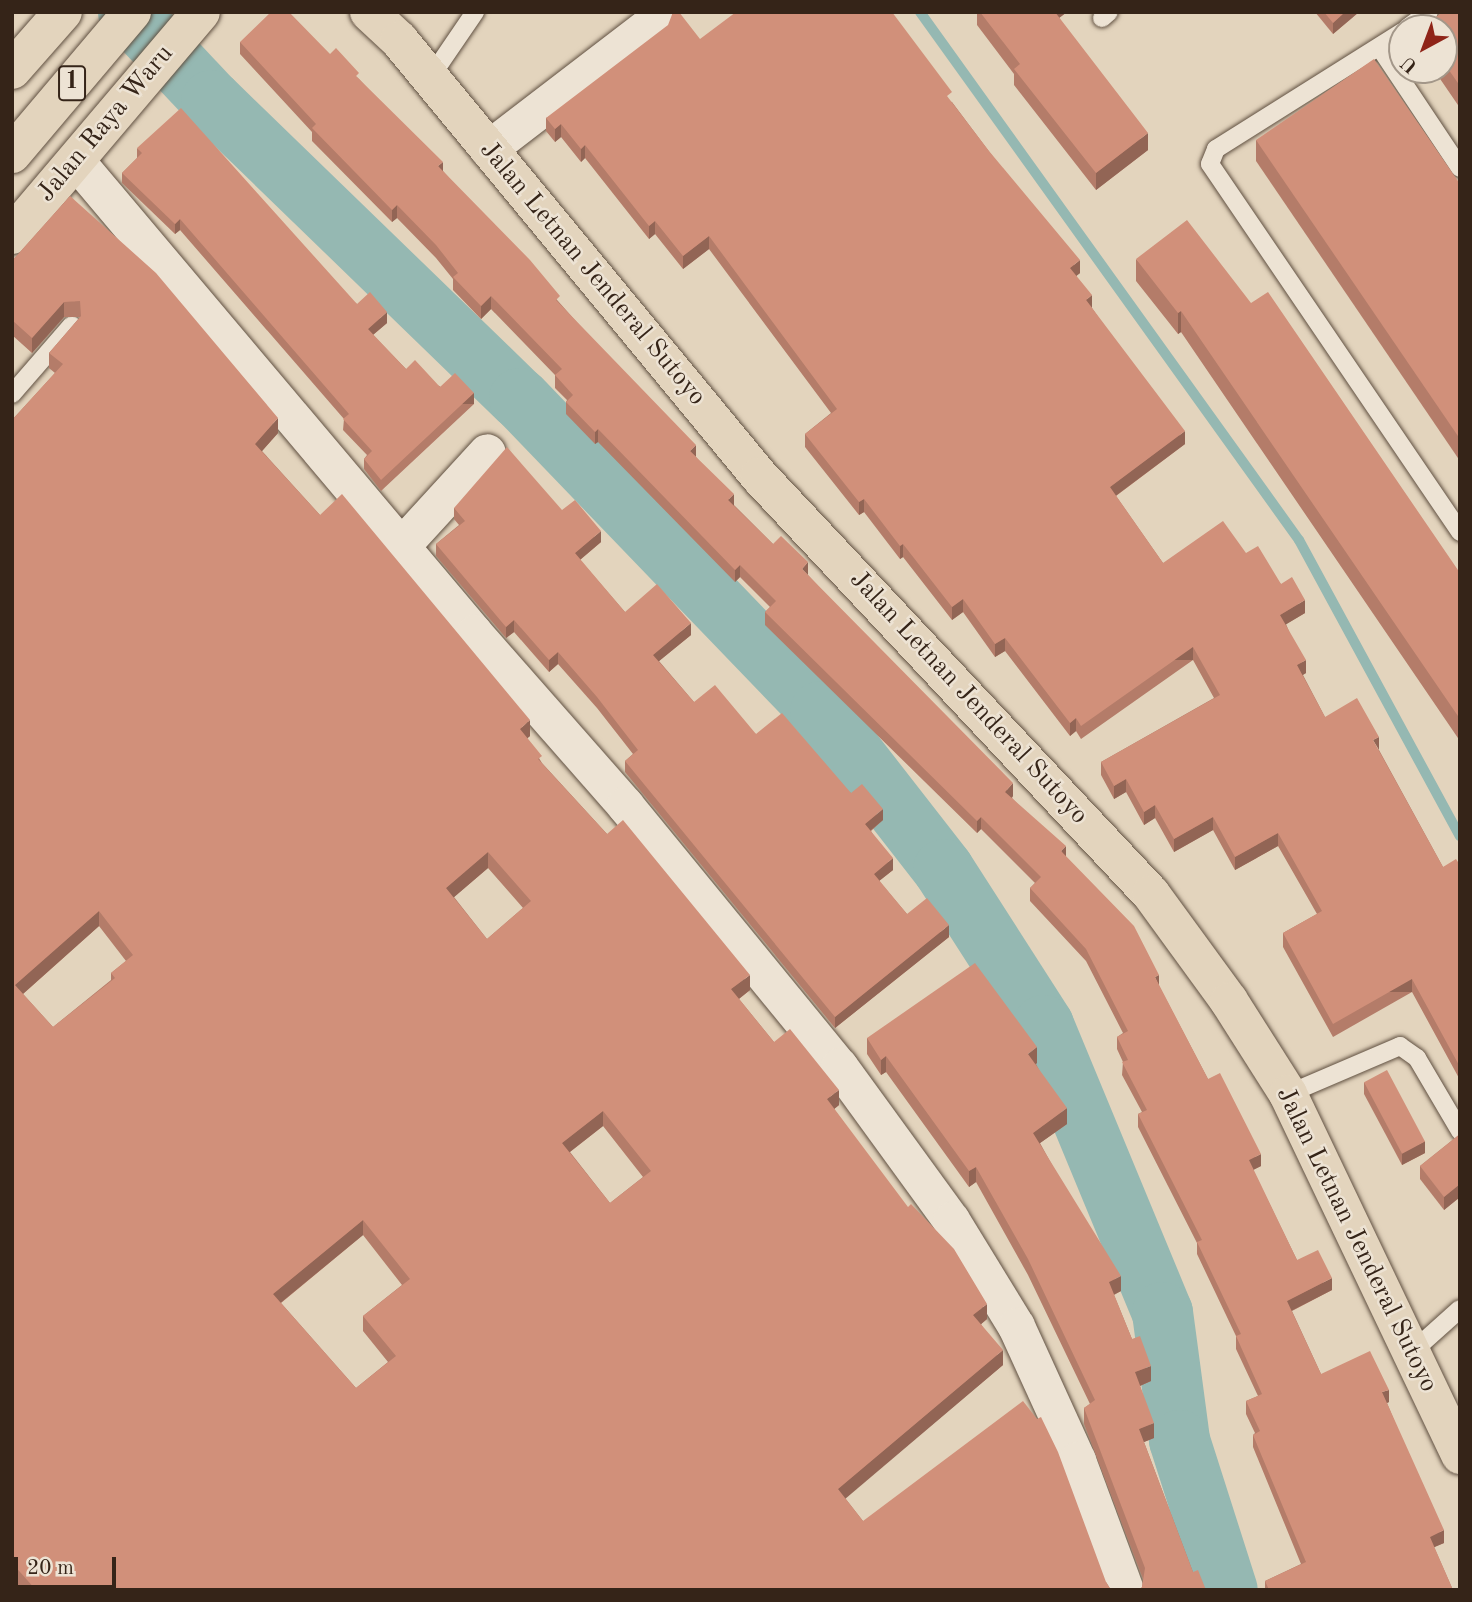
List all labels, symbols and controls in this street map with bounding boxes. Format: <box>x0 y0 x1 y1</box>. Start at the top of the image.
north arrow <box>1388 14 1458 84</box>
street label: Jalan Raya Waru <box>31 39 181 209</box>
text: U <box>1398 52 1422 76</box>
road number: 1 <box>58 62 86 104</box>
street label: Jalan Letnan Jenderal Sutoyo <box>472 135 712 413</box>
street label: Jalan Letnan Jenderal Sutoyo <box>842 565 1094 831</box>
street label: Jalan Letnan Jenderal Sutoyo <box>1268 1082 1444 1398</box>
scale bar <box>18 1542 119 1586</box>
text: 20 m <box>27 1558 74 1579</box>

